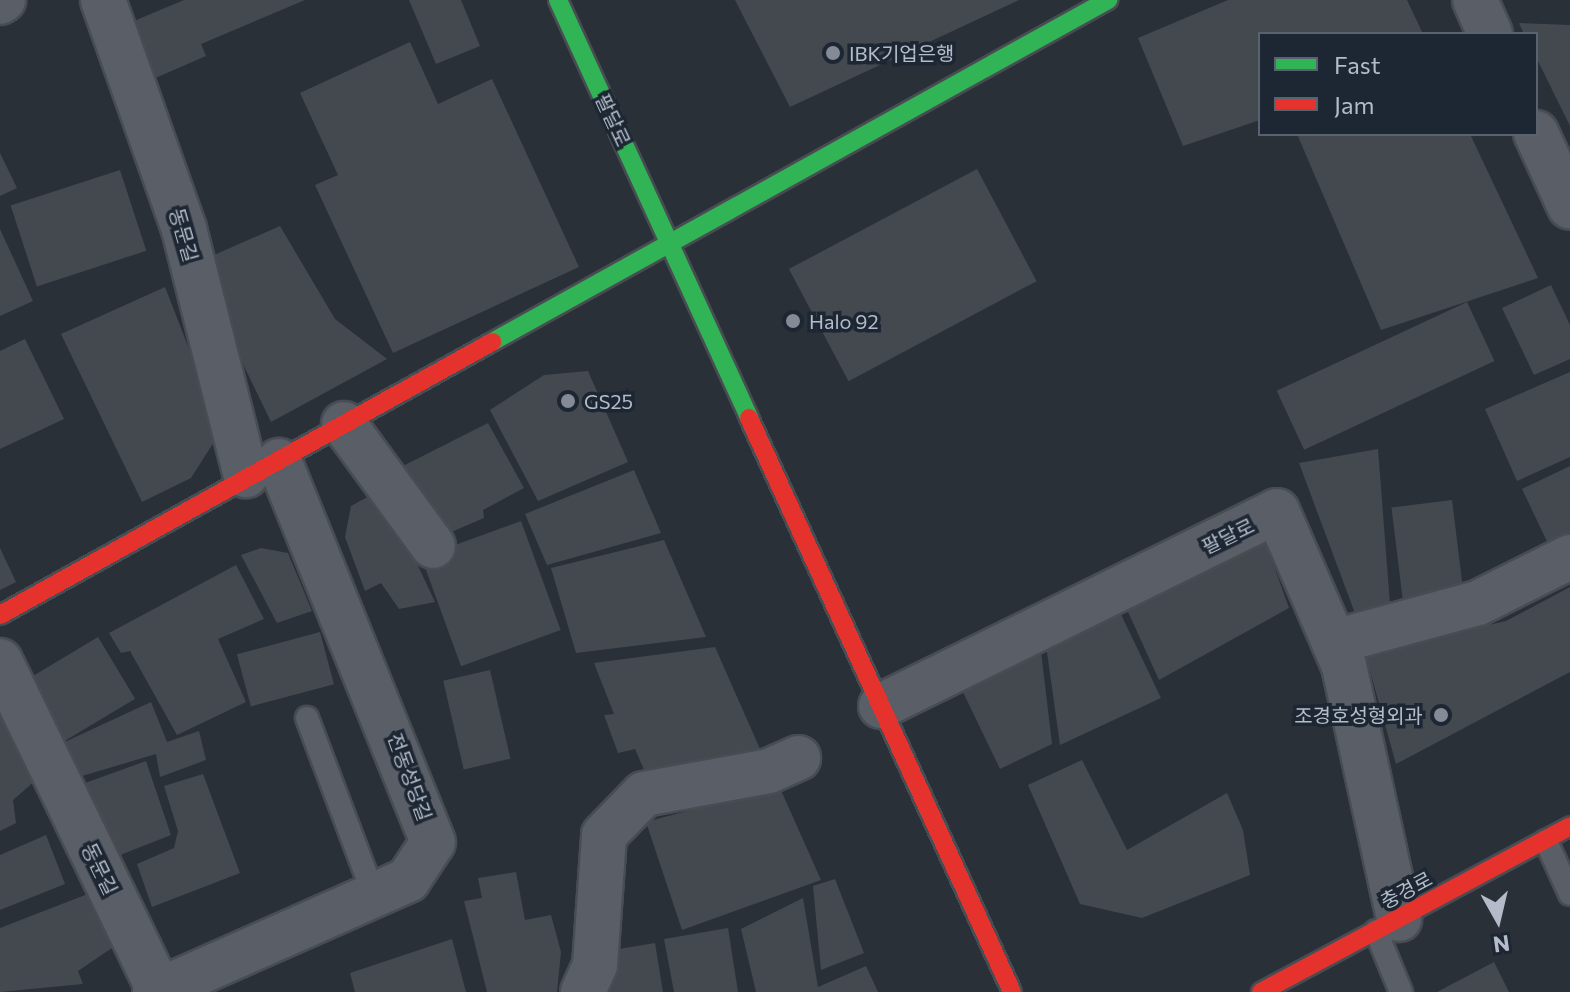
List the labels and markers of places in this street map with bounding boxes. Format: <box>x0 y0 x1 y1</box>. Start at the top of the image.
place label: IBK기업은행 <box>849 41 955 65</box>
marker: IBK기업은행 <box>824 44 842 62</box>
place label: Halo 92 <box>809 309 878 333</box>
marker: Halo 92 <box>784 312 802 330</box>
place label: GS25 <box>584 389 633 413</box>
marker: GS25 <box>559 392 577 410</box>
place label: 조경호성형외과 <box>1294 703 1423 727</box>
marker: 조경호성형외과 <box>1430 704 1452 726</box>

